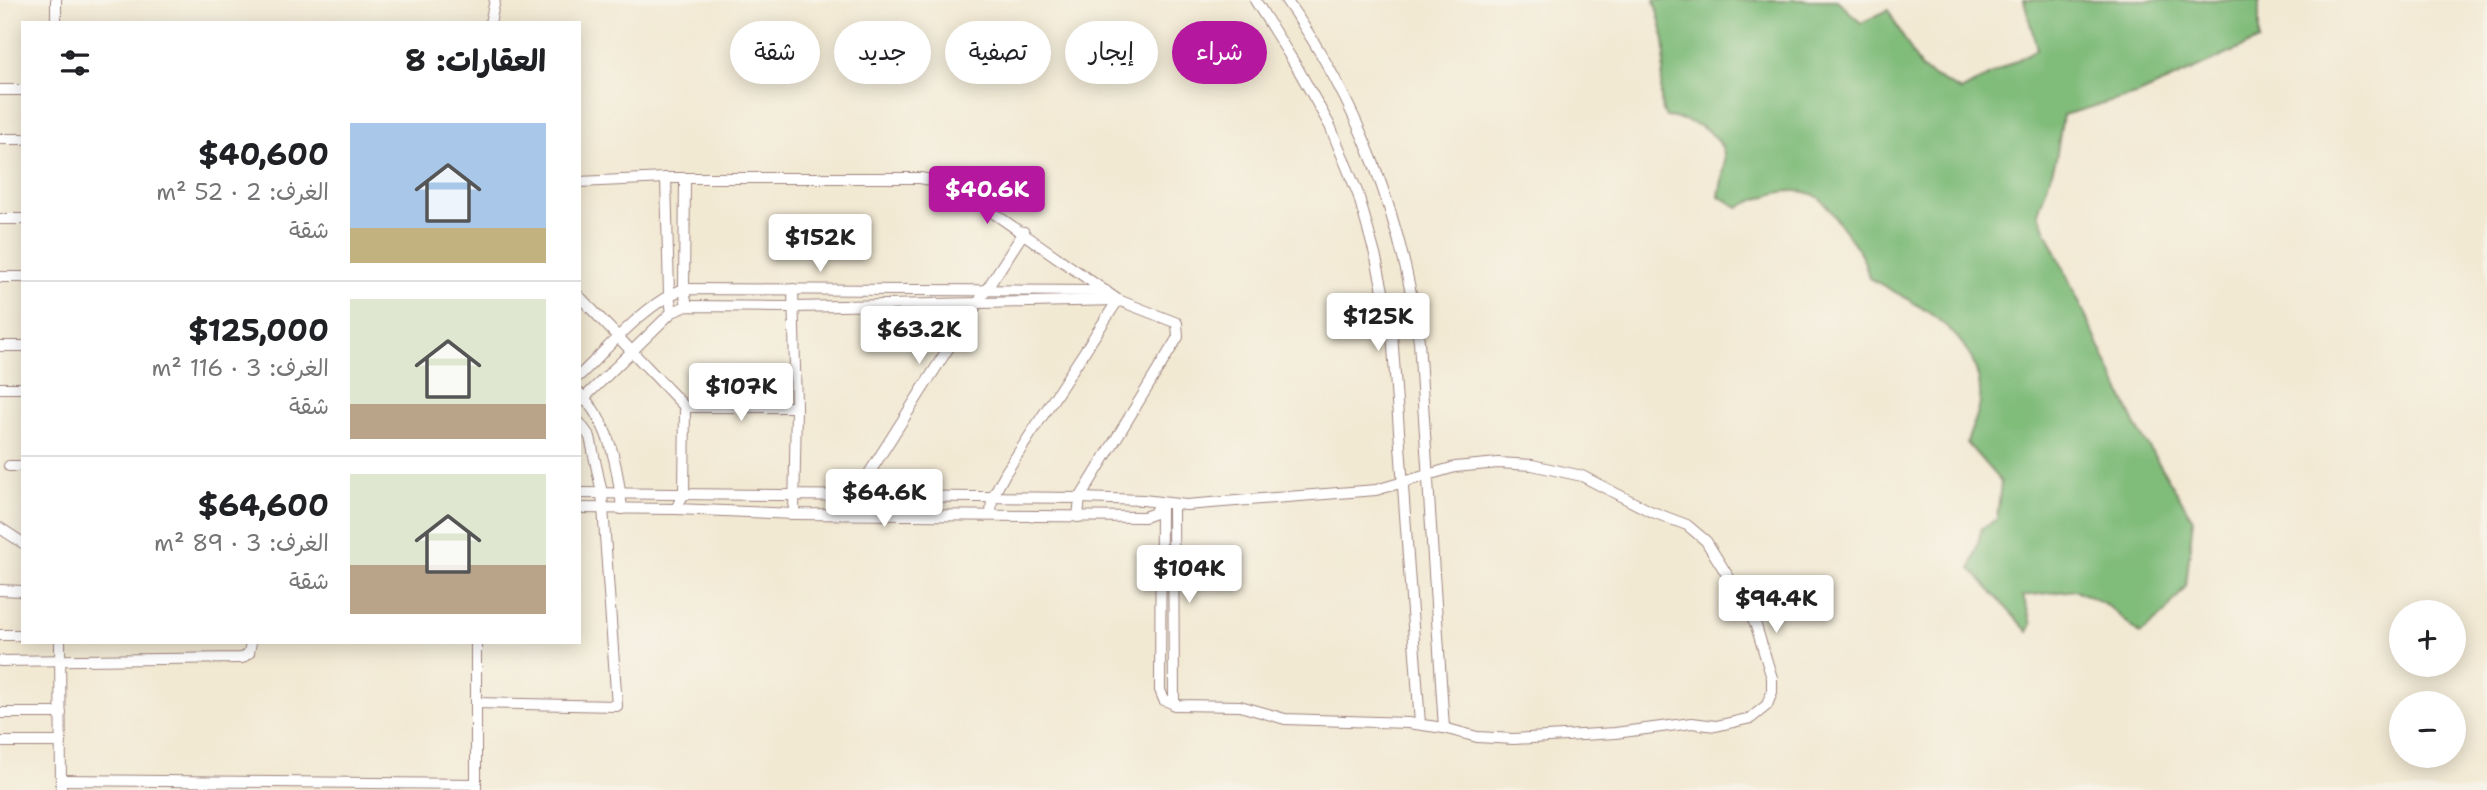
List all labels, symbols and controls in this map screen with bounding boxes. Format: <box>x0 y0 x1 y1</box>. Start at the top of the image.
chip: شقة <box>730 21 820 84</box>
chip: جديد <box>834 21 931 84</box>
chip: تصفية <box>945 21 1051 84</box>
chip: إيجار <box>1065 21 1158 84</box>
chip: شراء <box>1172 21 1267 84</box>
text: العقارات: 8 <box>405 40 546 81</box>
icon: filters <box>56 44 94 82</box>
text: $40,600 <box>198 134 329 175</box>
icon: home <box>406 151 490 235</box>
pin: $40.6K <box>930 166 1044 226</box>
text: $40.6K <box>945 174 1029 204</box>
text: الغرف: 2 · 52 m² <box>156 177 329 207</box>
text: شقة <box>289 215 329 245</box>
pin: $152K <box>771 215 869 274</box>
text: $152K <box>785 222 855 252</box>
pin: $125K <box>1329 294 1427 353</box>
text: $125K <box>1343 301 1413 331</box>
pin: $63.2K <box>862 306 976 366</box>
text: $125,000 <box>188 310 329 351</box>
text: $63.2K <box>877 314 961 344</box>
icon: home <box>406 327 490 411</box>
text: الغرف: 3 · 116 m² <box>151 353 329 383</box>
pin: $107K <box>692 364 790 423</box>
text: $107K <box>705 371 777 401</box>
text: شقة <box>289 391 329 421</box>
pin: $64.6K <box>827 470 941 529</box>
text: $64.6K <box>842 477 926 507</box>
text: $64,600 <box>198 485 329 526</box>
icon: home <box>406 502 490 586</box>
text: الغرف: 3 · 89 m² <box>154 528 329 558</box>
pin: $104K <box>1140 546 1238 605</box>
text: $104K <box>1153 553 1225 583</box>
text: شقة <box>289 566 329 596</box>
pin: $94.4K <box>1719 576 1833 635</box>
text: $94.4K <box>1735 583 1817 613</box>
map controls <box>2389 600 2466 768</box>
button: + <box>2389 600 2466 677</box>
button: − <box>2389 691 2466 768</box>

